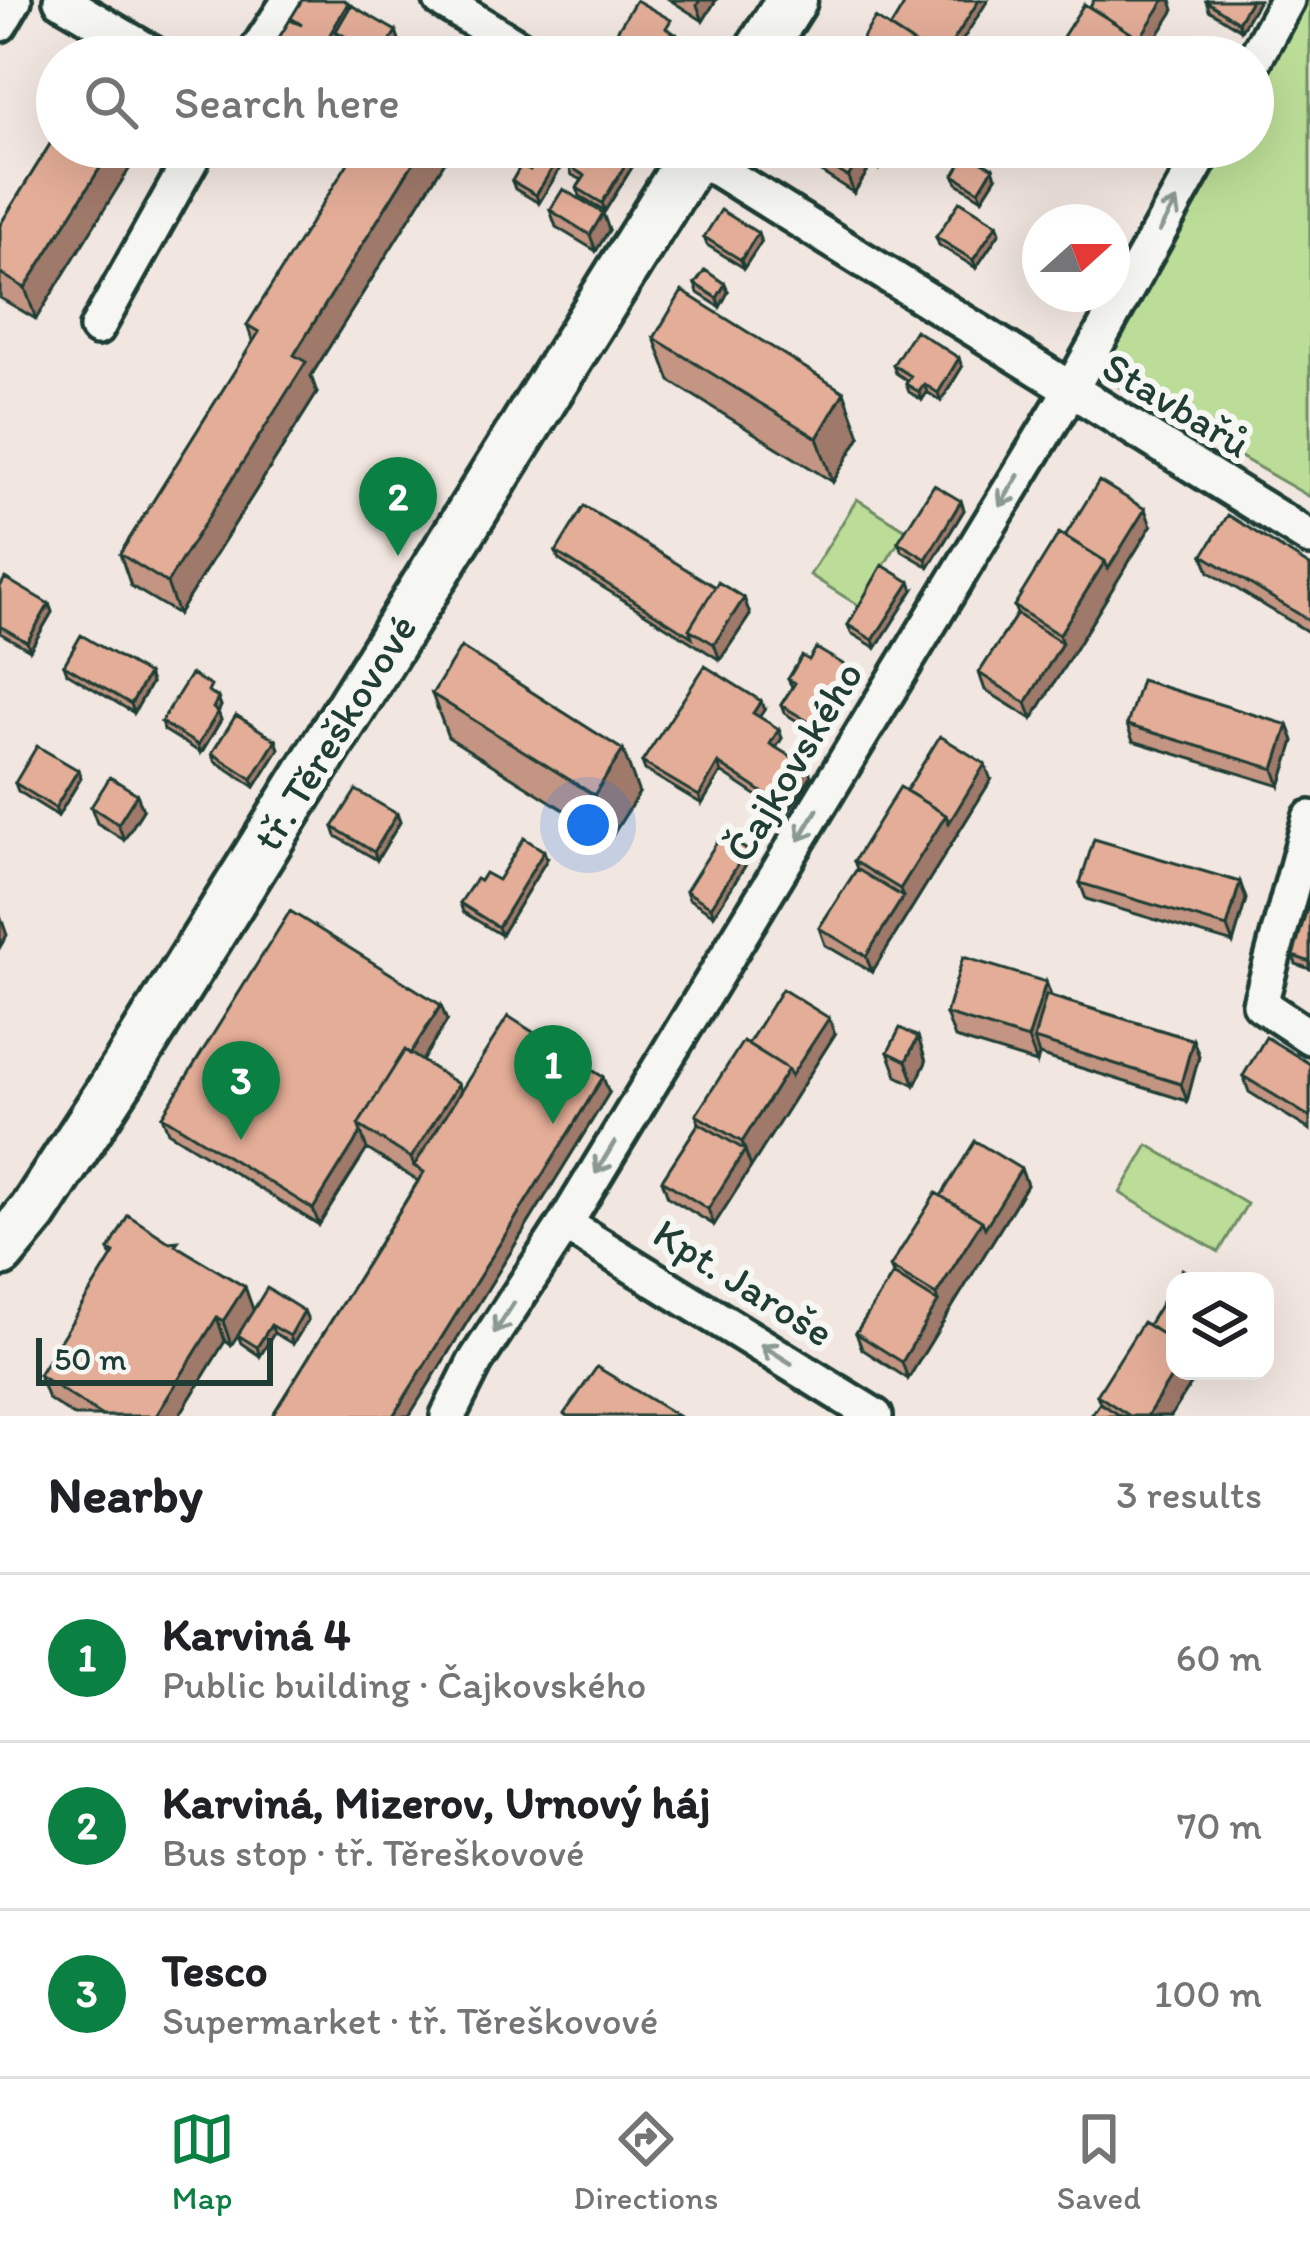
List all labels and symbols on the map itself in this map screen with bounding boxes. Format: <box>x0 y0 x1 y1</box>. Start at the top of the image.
one-way arrow <box>1156 199 1180 234</box>
north arrow <box>1022 204 1130 312</box>
street label: Stavbařů <box>1094 341 1260 468</box>
pin: 2 <box>359 457 437 556</box>
one-way arrow <box>997 473 1021 507</box>
street label: tř. Těreškovové <box>241 604 427 860</box>
street label: Čajkovského <box>714 652 873 871</box>
your location <box>558 795 618 855</box>
one-way arrow <box>795 807 819 842</box>
pin: 1 <box>514 1025 592 1124</box>
pin: 3 <box>202 1041 280 1140</box>
one-way arrow <box>593 1140 617 1174</box>
street label: Kpt. Jaroše <box>644 1207 843 1358</box>
one-way arrow <box>491 1301 516 1335</box>
scale bar <box>36 1332 273 1385</box>
one-way arrow <box>760 1342 794 1366</box>

